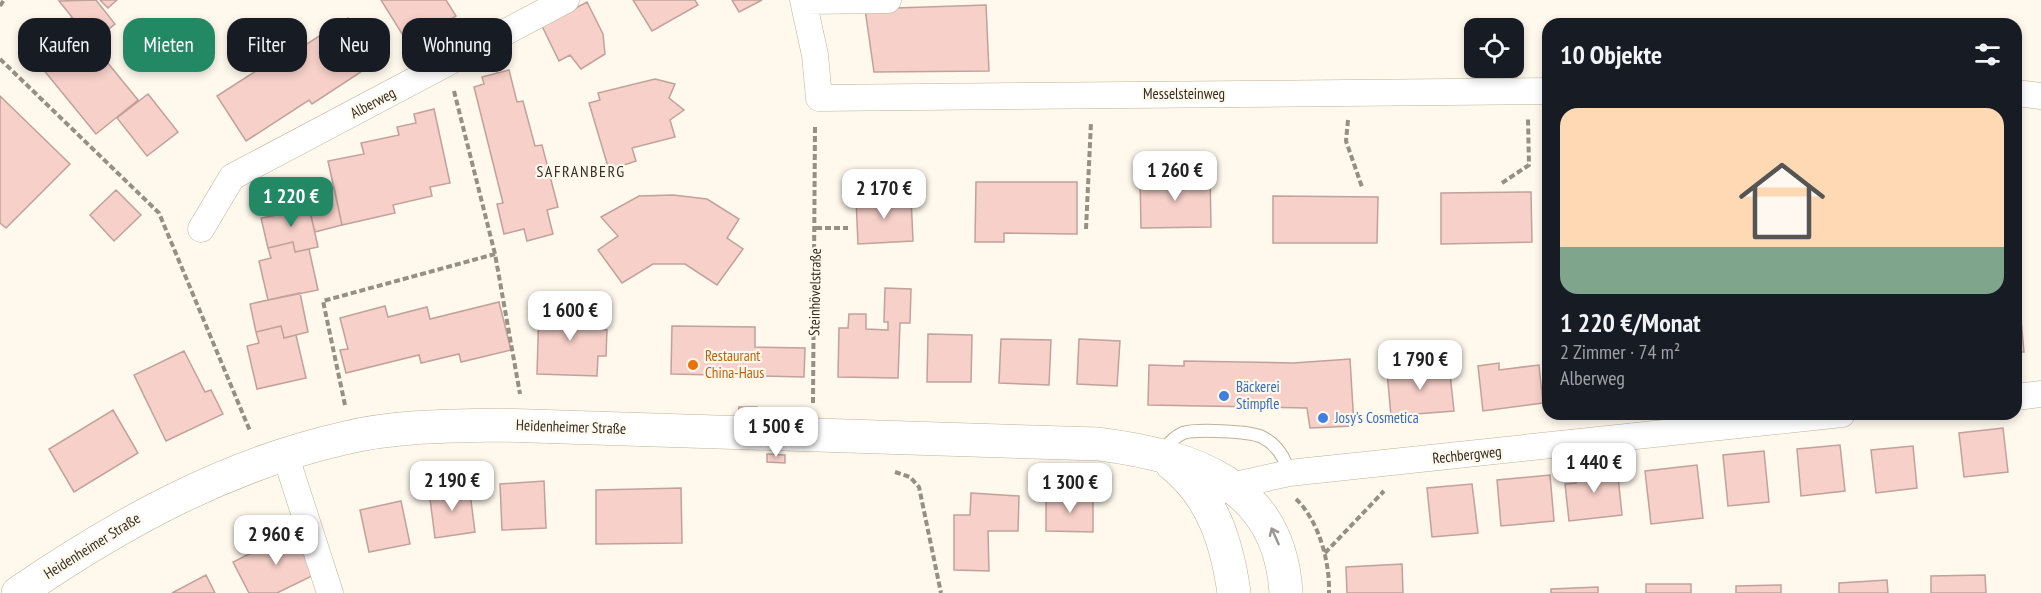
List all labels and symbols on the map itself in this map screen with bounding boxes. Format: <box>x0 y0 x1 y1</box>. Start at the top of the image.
street label: Alberweg <box>347 83 399 122</box>
street label: Messelsteinweg <box>1143 84 1225 103</box>
pin: 1 260 € <box>1120 151 1230 202</box>
district label: SAFRANBERG <box>536 161 626 181</box>
pin: 2 170 € <box>829 169 939 220</box>
pin: 1 220 € <box>236 177 346 228</box>
street label: Steinhövelstraße <box>804 248 825 336</box>
pin: 1 600 € <box>515 291 625 342</box>
pin: 1 790 € <box>1365 340 1475 391</box>
place label: Restaurant China-Haus <box>705 346 764 382</box>
marker: Restaurant China-Haus <box>686 358 700 372</box>
place label: Bäckerei Stimpfle <box>1236 377 1280 413</box>
marker: Bäckerei Stimpfle <box>1217 389 1231 403</box>
pin: 1 500 € <box>721 407 831 458</box>
place label: Josy's Cosmetica <box>1334 408 1419 427</box>
marker: Josy's Cosmetica <box>1316 411 1330 425</box>
street label: Heidenheimer Straße <box>516 415 626 438</box>
street label: Rechbergweg <box>1432 441 1502 468</box>
pin: 1 440 € <box>1539 443 1649 494</box>
pin: 2 190 € <box>397 461 507 512</box>
pin: 1 300 € <box>1015 463 1125 514</box>
street label: Heidenheimer Straße <box>40 508 144 583</box>
pin: 2 960 € <box>221 515 331 566</box>
one-way arrow <box>1268 528 1280 546</box>

